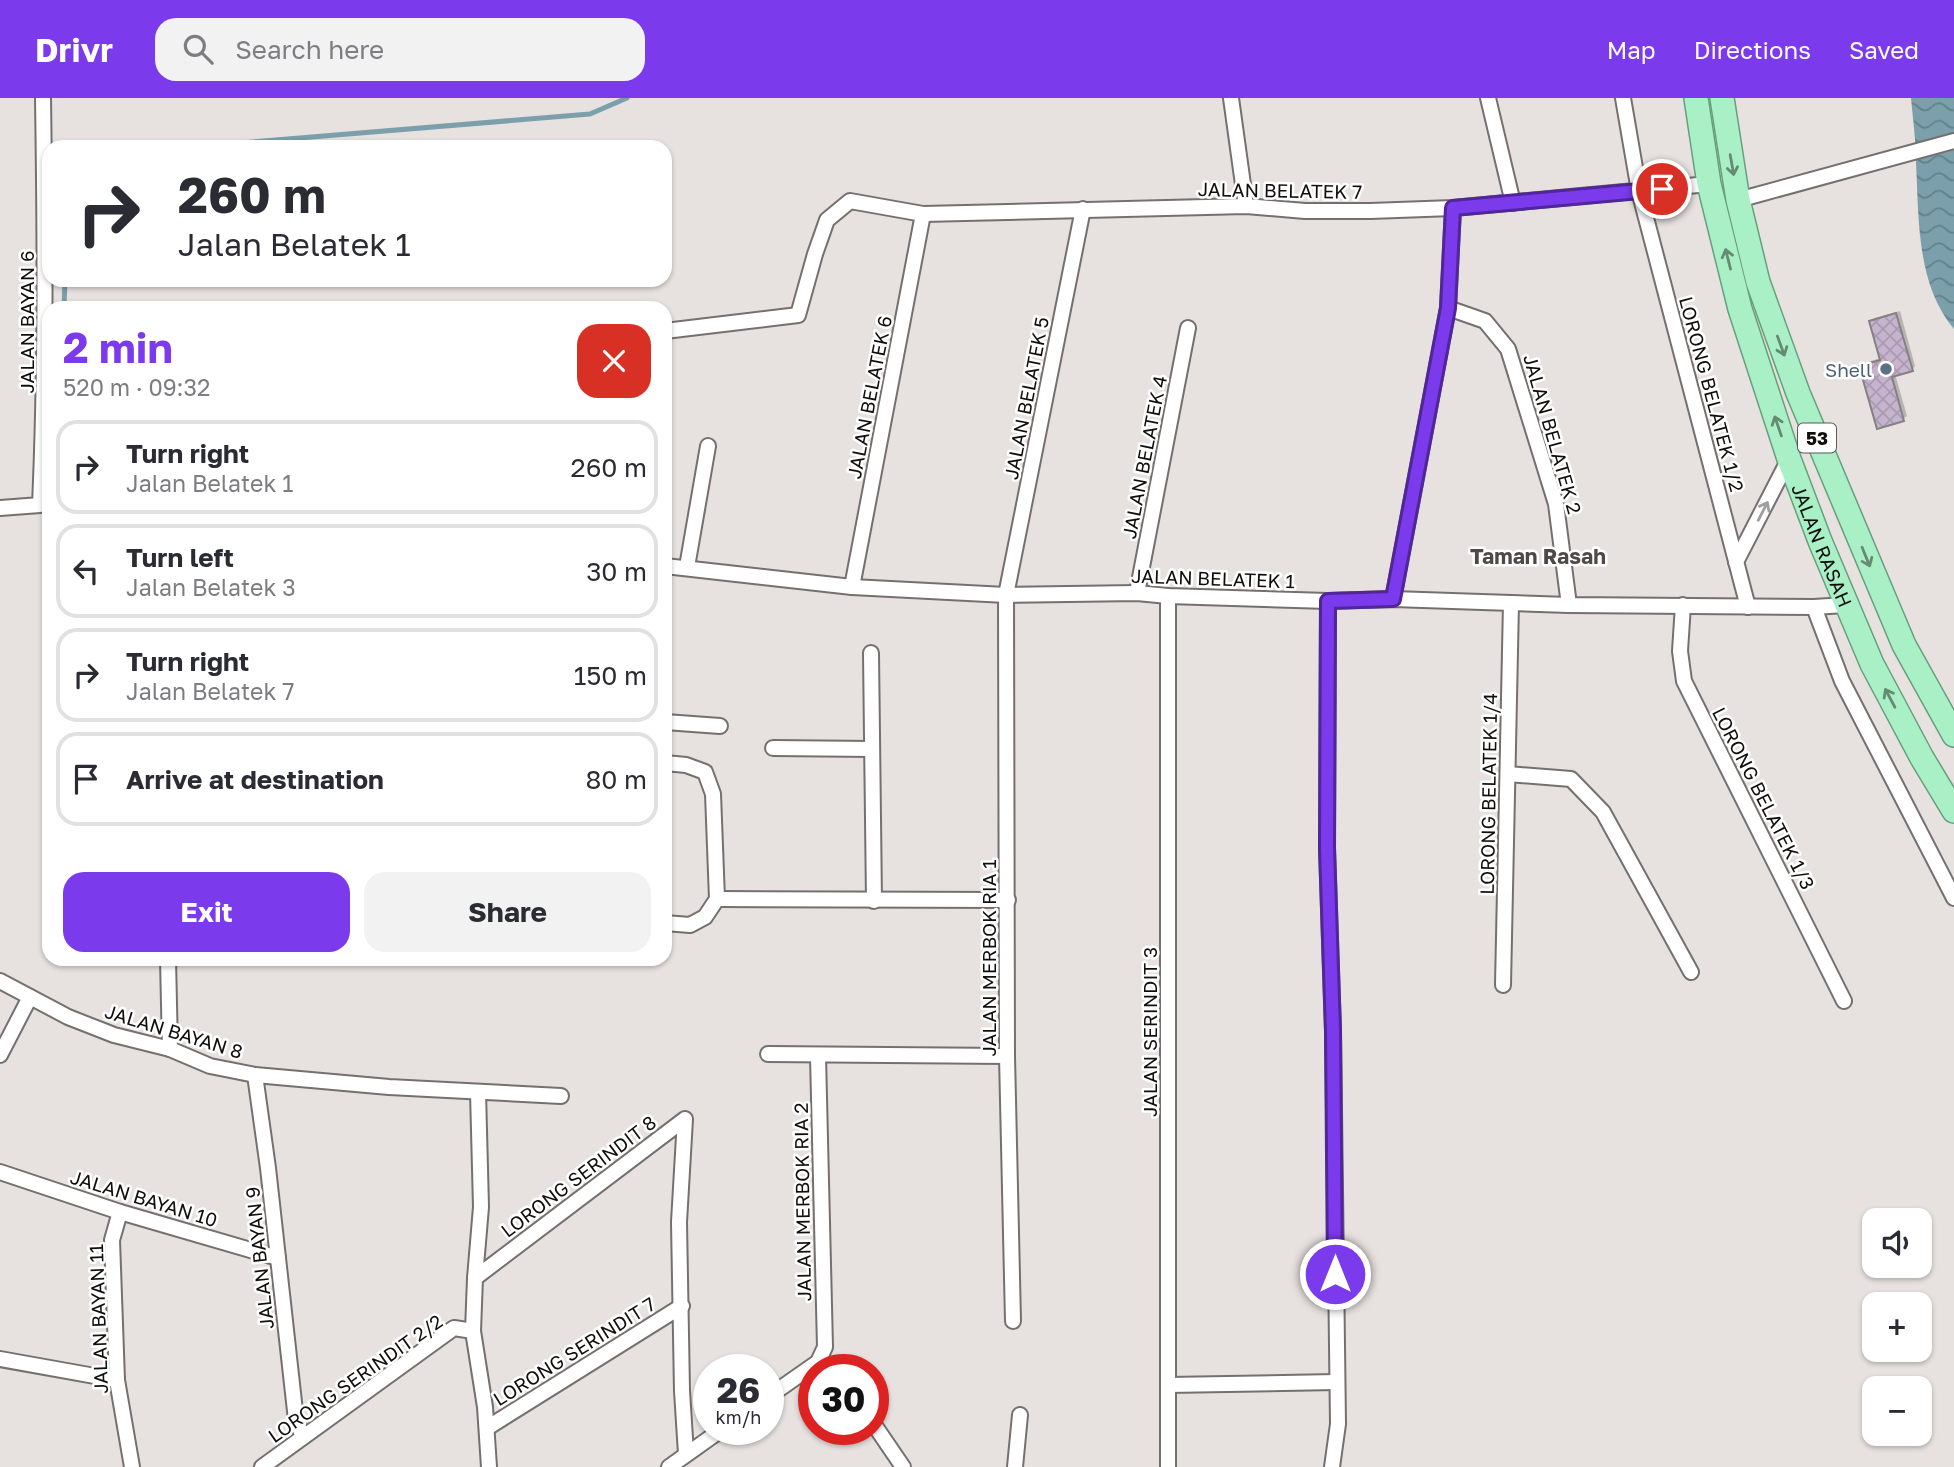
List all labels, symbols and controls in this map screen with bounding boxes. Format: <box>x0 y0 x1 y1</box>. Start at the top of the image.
search box <box>155 18 645 81</box>
text: Drivr <box>35 30 113 69</box>
icon: search <box>179 30 217 68</box>
text: Search here <box>235 34 384 65</box>
text: Map <box>1607 35 1656 64</box>
text: Directions <box>1694 35 1811 64</box>
text: Saved <box>1849 35 1919 64</box>
one-way arrow <box>1726 154 1739 176</box>
pin <box>1632 159 1692 219</box>
text: 260 m <box>178 165 326 224</box>
icon: right <box>63 168 154 259</box>
icon: arrive <box>1643 170 1681 208</box>
street label: JALAN BELATEK 7 <box>1198 177 1362 203</box>
text: Jalan Belatek 1 <box>178 225 411 263</box>
one-way arrow <box>1721 248 1734 271</box>
street label: JALAN BAYAN 6 <box>15 251 38 393</box>
street label: LORONG BELATEK 1/2 <box>1675 294 1749 494</box>
street label: JALAN BELATEK 6 <box>842 313 896 481</box>
street label: JALAN BELATEK 5 <box>999 315 1053 481</box>
text: 2 min <box>63 322 173 372</box>
button: close <box>577 324 651 398</box>
one-way arrow <box>1776 335 1788 357</box>
street label: JALAN BELATEK 2 <box>1519 351 1587 517</box>
place label: Shell <box>1825 358 1872 381</box>
marker: Shell <box>1878 361 1894 377</box>
text: 520 m · 09:32 <box>63 373 210 401</box>
street label: JALAN BELATEK 4 <box>1117 373 1171 541</box>
one-way arrow <box>1771 416 1783 438</box>
road number: 53 <box>1798 424 1836 452</box>
text: Turn right <box>126 438 249 469</box>
icon: right <box>67 448 105 486</box>
text: 260 m <box>571 452 647 483</box>
text: Jalan Belatek 1 <box>126 469 293 497</box>
street label: JALAN RASAH <box>1788 480 1858 610</box>
one-way arrow <box>1756 501 1770 522</box>
text: Turn left <box>126 542 234 573</box>
district label: Taman Rasah <box>1470 543 1606 569</box>
one-way arrow <box>1861 546 1874 568</box>
icon: left <box>67 552 105 590</box>
text: 30 m <box>586 556 647 587</box>
street label: JALAN BELATEK 1 <box>1131 564 1295 592</box>
text: Jalan Belatek 3 <box>126 573 296 601</box>
text: Turn right <box>126 646 249 677</box>
icon: right <box>67 656 105 694</box>
text: 150 m <box>574 660 647 691</box>
text: Jalan Belatek 7 <box>126 677 294 705</box>
one-way arrow <box>1883 688 1897 708</box>
street label: LORONG BELATEK 1/4 <box>1475 693 1501 895</box>
street label: LORONG BELATEK 1/3 <box>1708 703 1820 893</box>
icon: arrive <box>67 760 105 798</box>
text: Arrive at destination <box>126 764 384 795</box>
text: 80 m <box>586 764 647 795</box>
street label: JALAN MERBOK RIA 1 <box>977 859 1000 1057</box>
button: Exit <box>63 872 350 952</box>
button: Share <box>364 872 651 952</box>
street label: JALAN SERINDIT 3 <box>1138 947 1161 1117</box>
street label: JALAN BAYAN 8 <box>102 999 246 1063</box>
street label: JALAN MERBOK RIA 2 <box>789 1102 815 1302</box>
street label: LORONG SERINDIT 8 <box>496 1110 660 1242</box>
street label: JALAN BAYAN 10 <box>68 1165 220 1231</box>
street label: JALAN BAYAN 9 <box>240 1186 278 1330</box>
map controls <box>1862 1208 1932 1446</box>
button: sound <box>1862 1208 1932 1278</box>
position arrow <box>1298 1237 1372 1311</box>
street label: JALAN BAYAN 11 <box>84 1244 112 1394</box>
street label: LORONG SERINDIT 7 <box>489 1292 659 1410</box>
button: + <box>1862 1292 1932 1362</box>
street label: LORONG SERINDIT 2/2 <box>263 1309 447 1447</box>
speed limit sign: 30 <box>798 1354 889 1445</box>
text: 26 <box>717 1369 760 1411</box>
button: − <box>1862 1376 1932 1446</box>
text: km/h <box>716 1406 761 1428</box>

